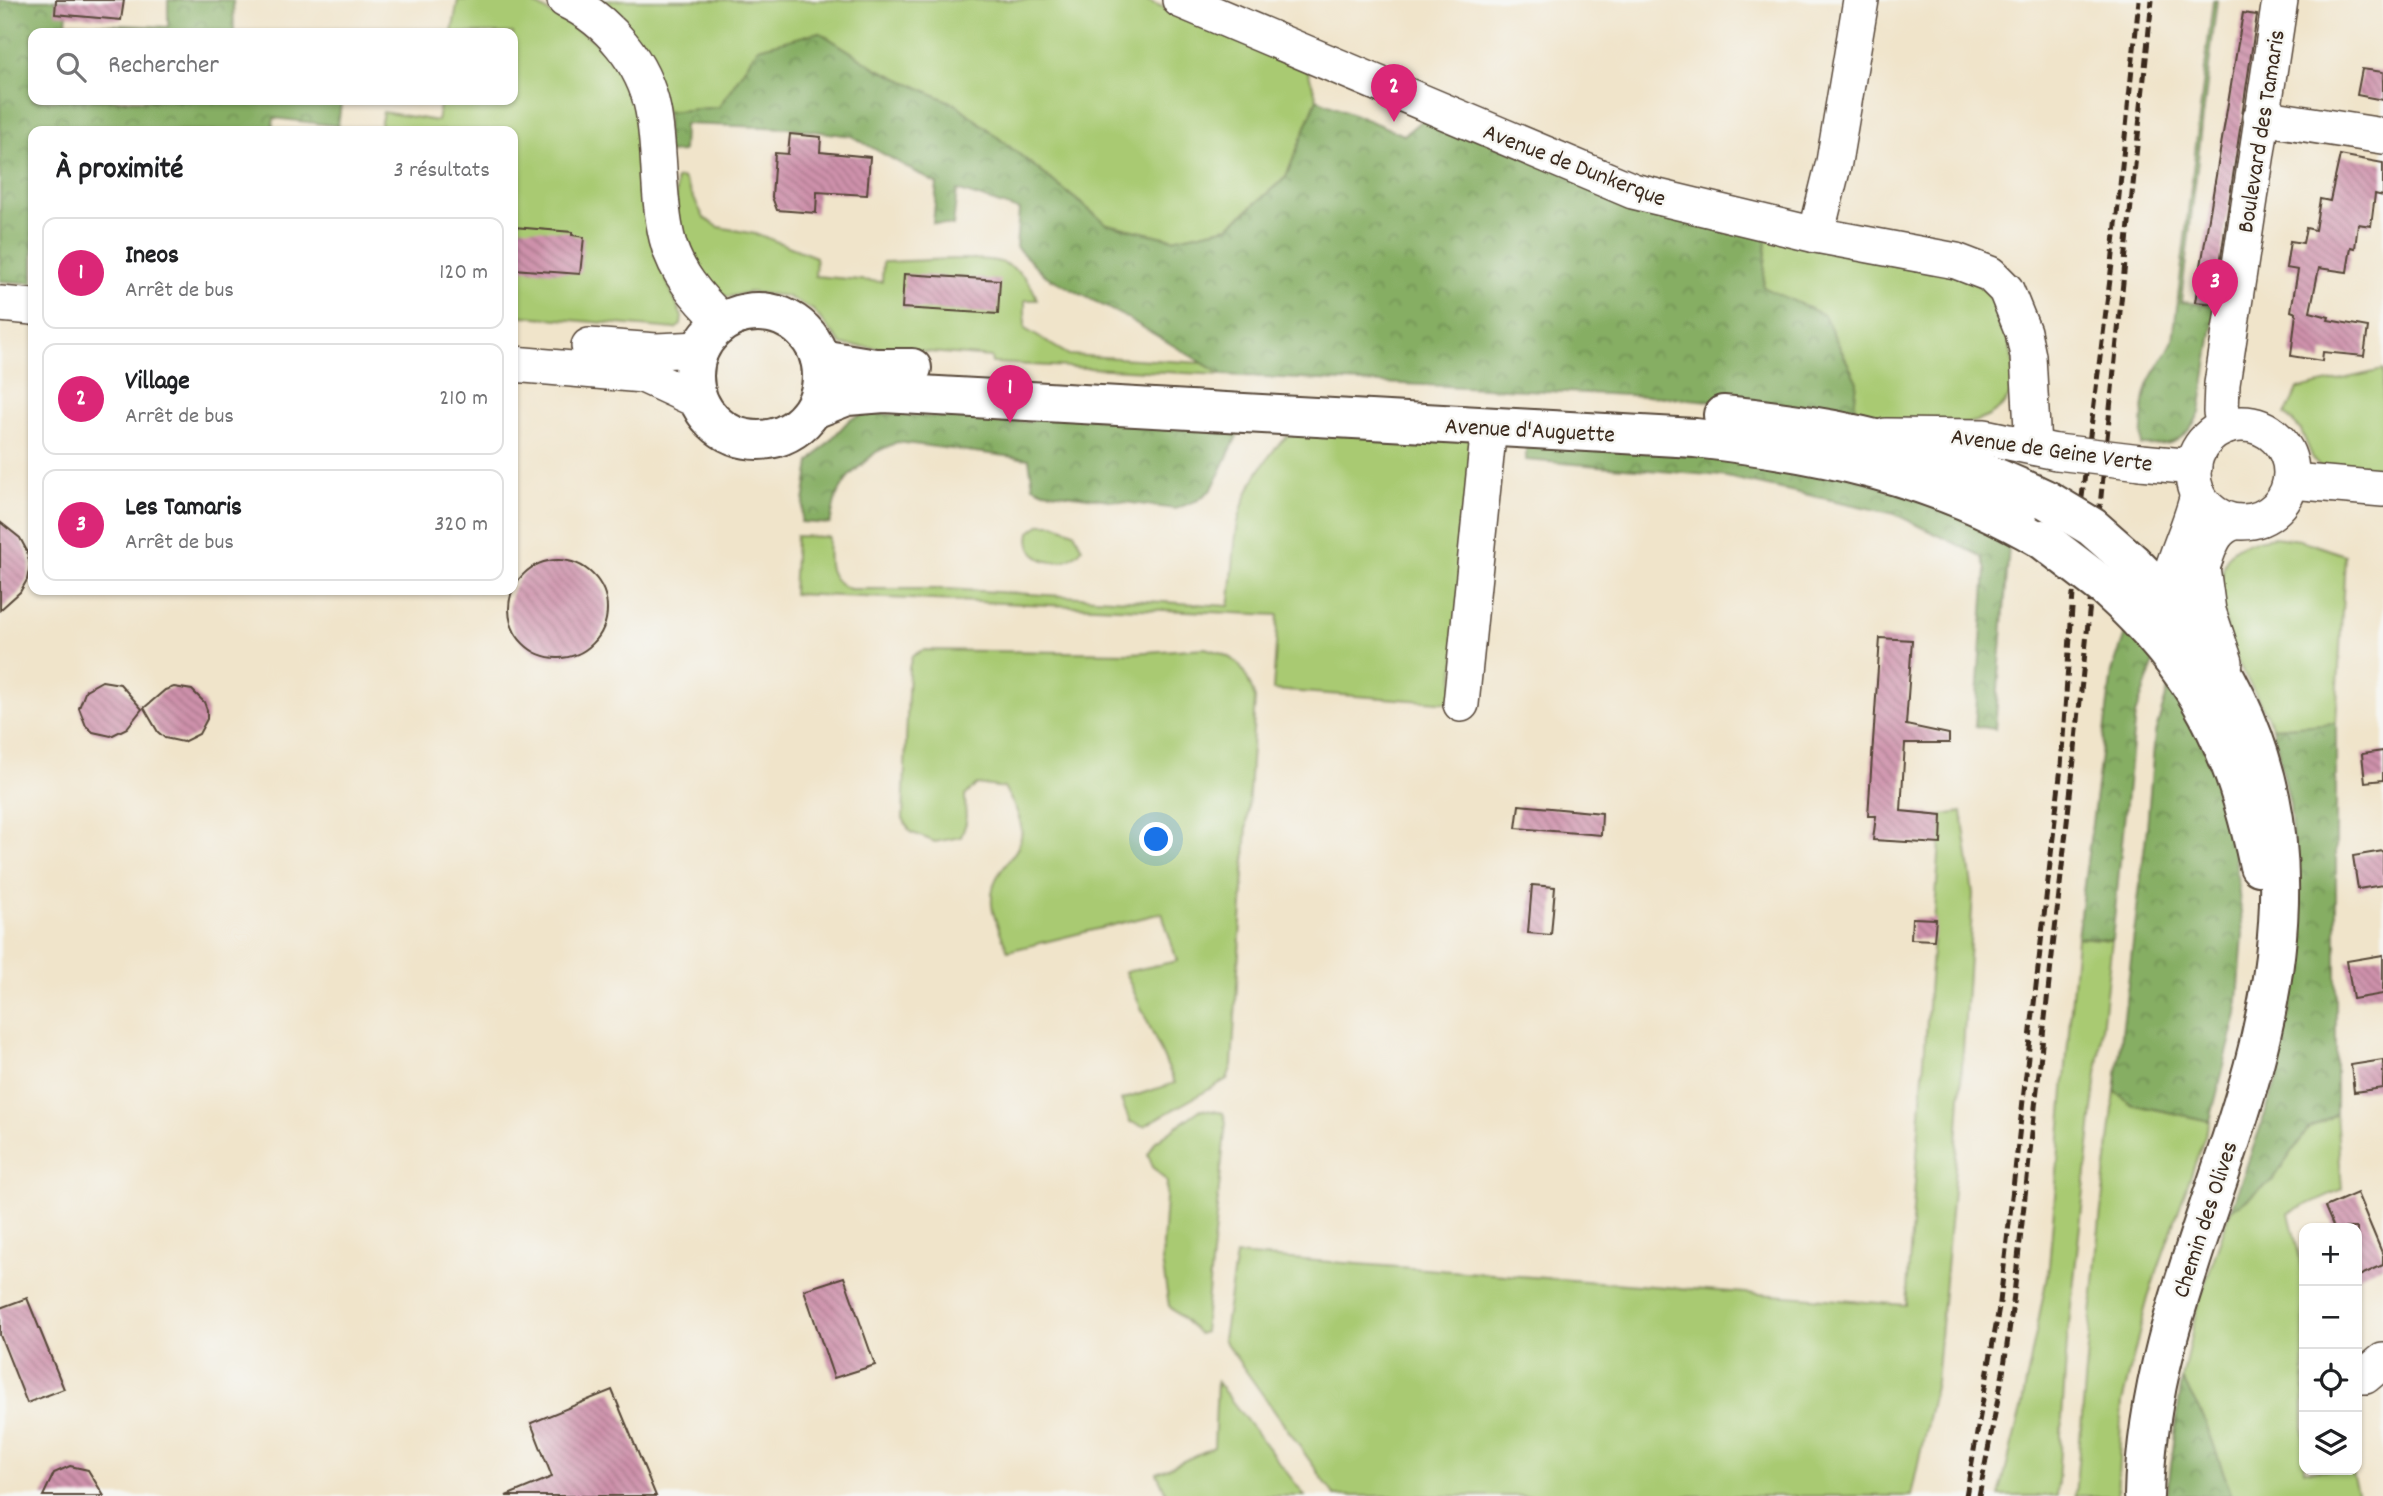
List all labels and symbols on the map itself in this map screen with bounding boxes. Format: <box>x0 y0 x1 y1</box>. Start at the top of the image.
street label: Boulevard des Tamaris <box>2230 28 2296 235</box>
pin: 2 <box>1371 64 1417 122</box>
street label: Avenue de Dunkerque <box>1478 116 1670 217</box>
pin: 3 <box>2192 259 2238 317</box>
pin: 1 <box>987 365 1033 423</box>
street label: Avenue d'Auguette <box>1444 411 1616 453</box>
street label: Avenue de Geine Verte <box>1949 421 2155 483</box>
your location <box>1139 822 1173 856</box>
street label: Chemin des Olives <box>2166 1137 2248 1303</box>

